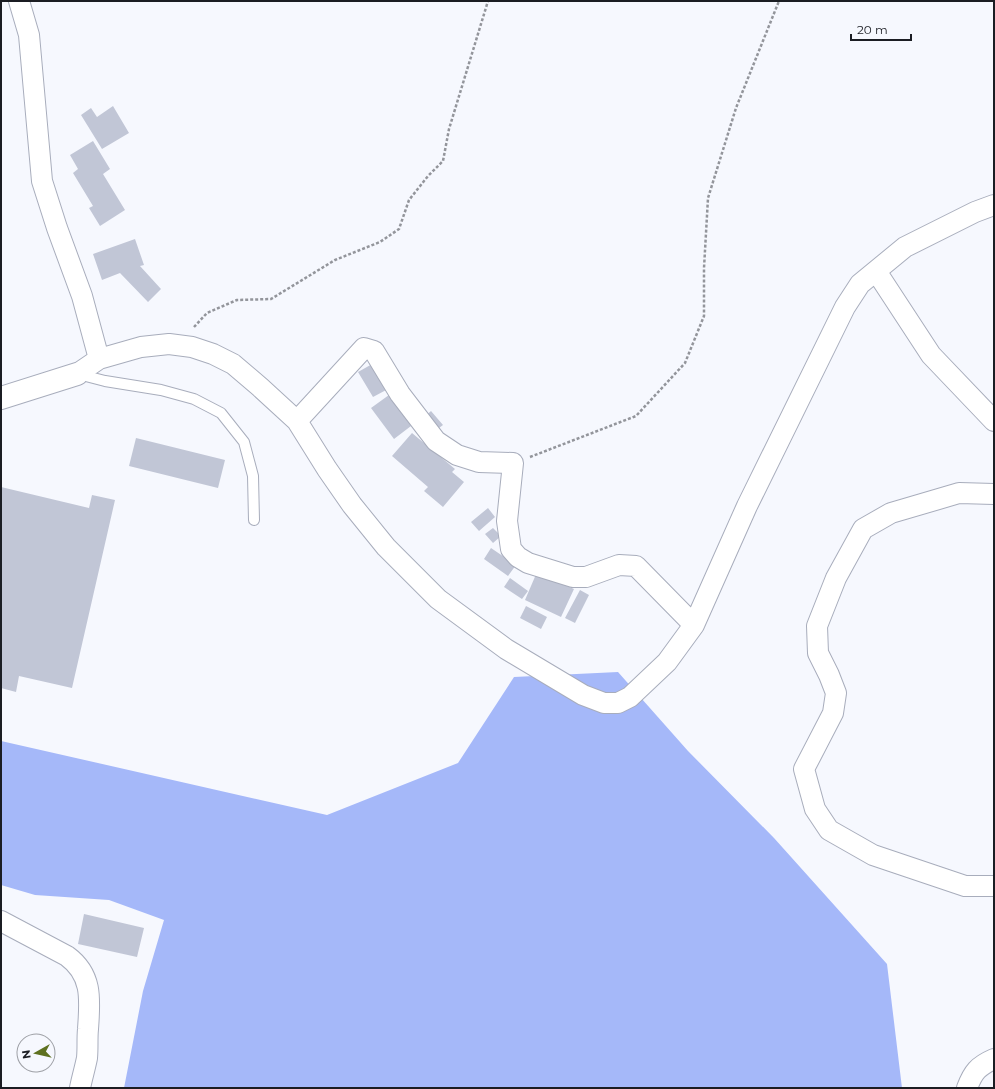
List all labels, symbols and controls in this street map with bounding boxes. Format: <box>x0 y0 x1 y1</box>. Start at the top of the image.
scale bar <box>851 16 911 42</box>
text: 20 m <box>857 22 888 37</box>
north arrow <box>16 1033 56 1073</box>
text: N <box>19 1049 34 1060</box>

